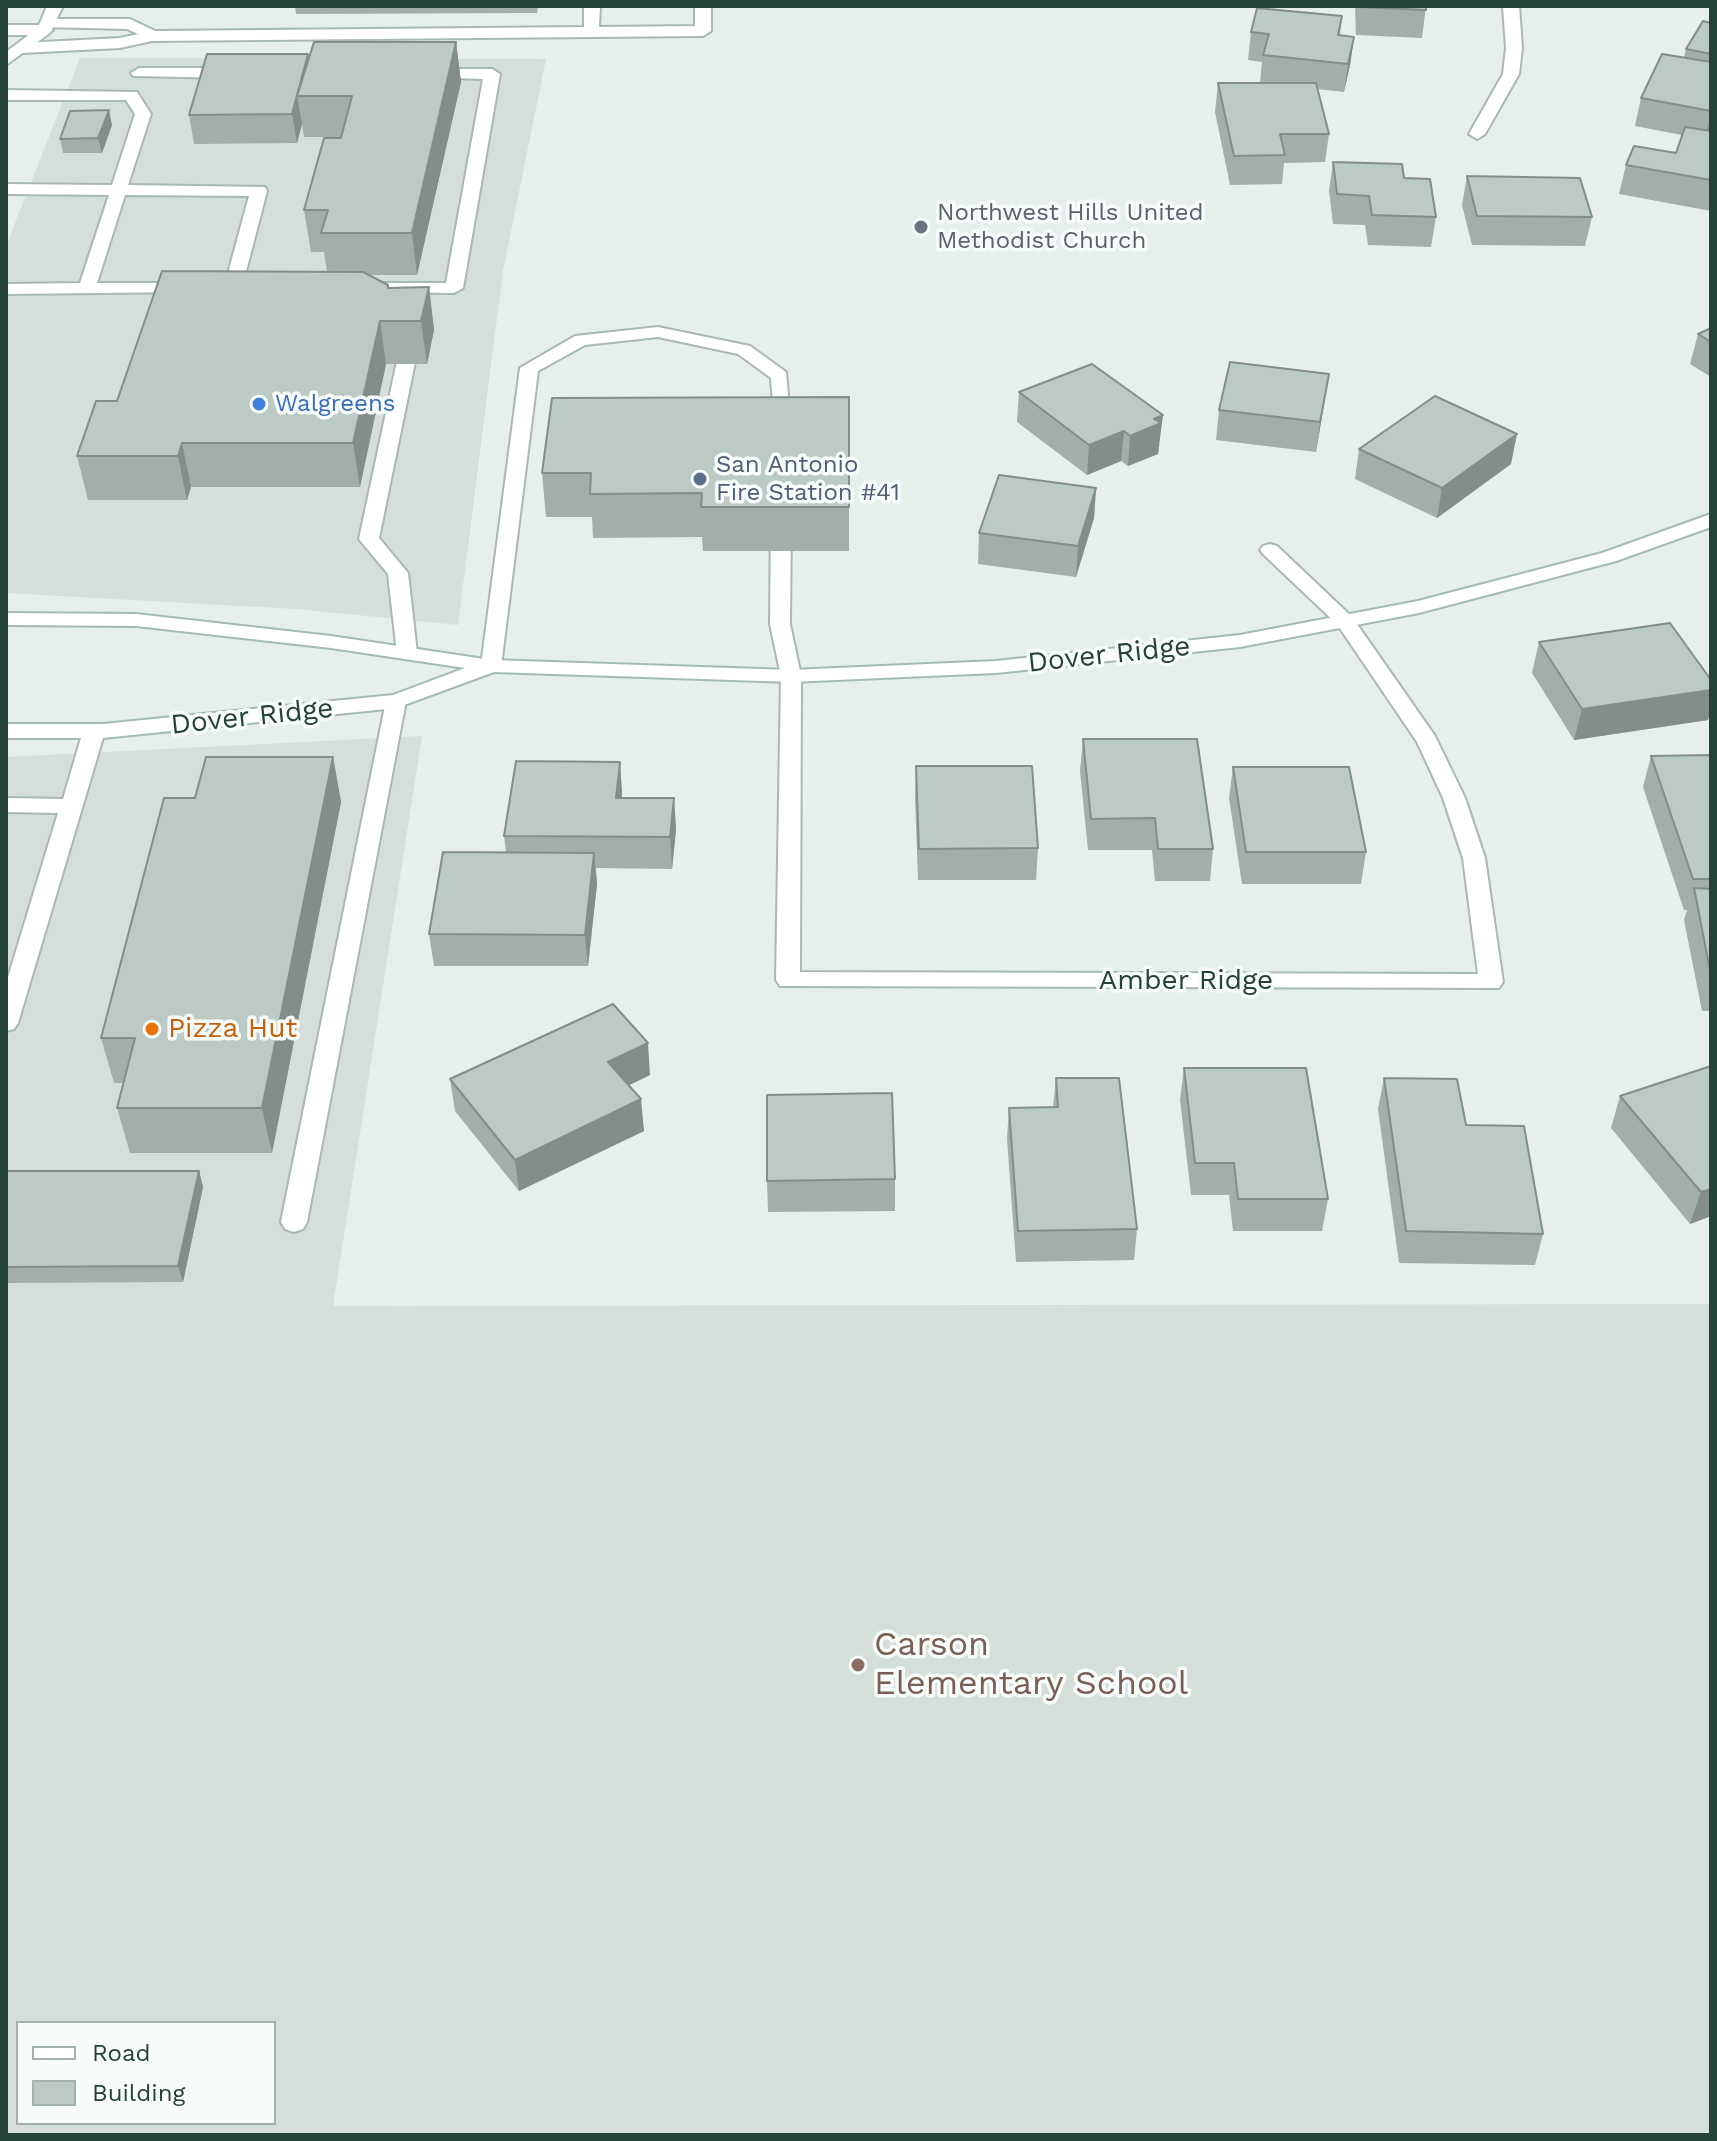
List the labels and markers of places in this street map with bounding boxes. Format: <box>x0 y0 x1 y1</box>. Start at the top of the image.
place label: Northwest Hills United Methodist Church <box>937 199 1204 255</box>
marker: Northwest Hills United Methodist Church <box>912 218 930 236</box>
place label: Walgreens <box>275 390 395 418</box>
marker: Walgreens <box>250 395 268 413</box>
place label: San Antonio Fire Station #41 <box>716 451 900 507</box>
marker: San Antonio Fire Station #41 <box>691 470 709 488</box>
place label: Pizza Hut <box>168 1012 297 1046</box>
marker: Pizza Hut <box>143 1020 161 1038</box>
place label: Carson Elementary School <box>874 1625 1188 1704</box>
marker: Carson Elementary School <box>849 1656 867 1674</box>

